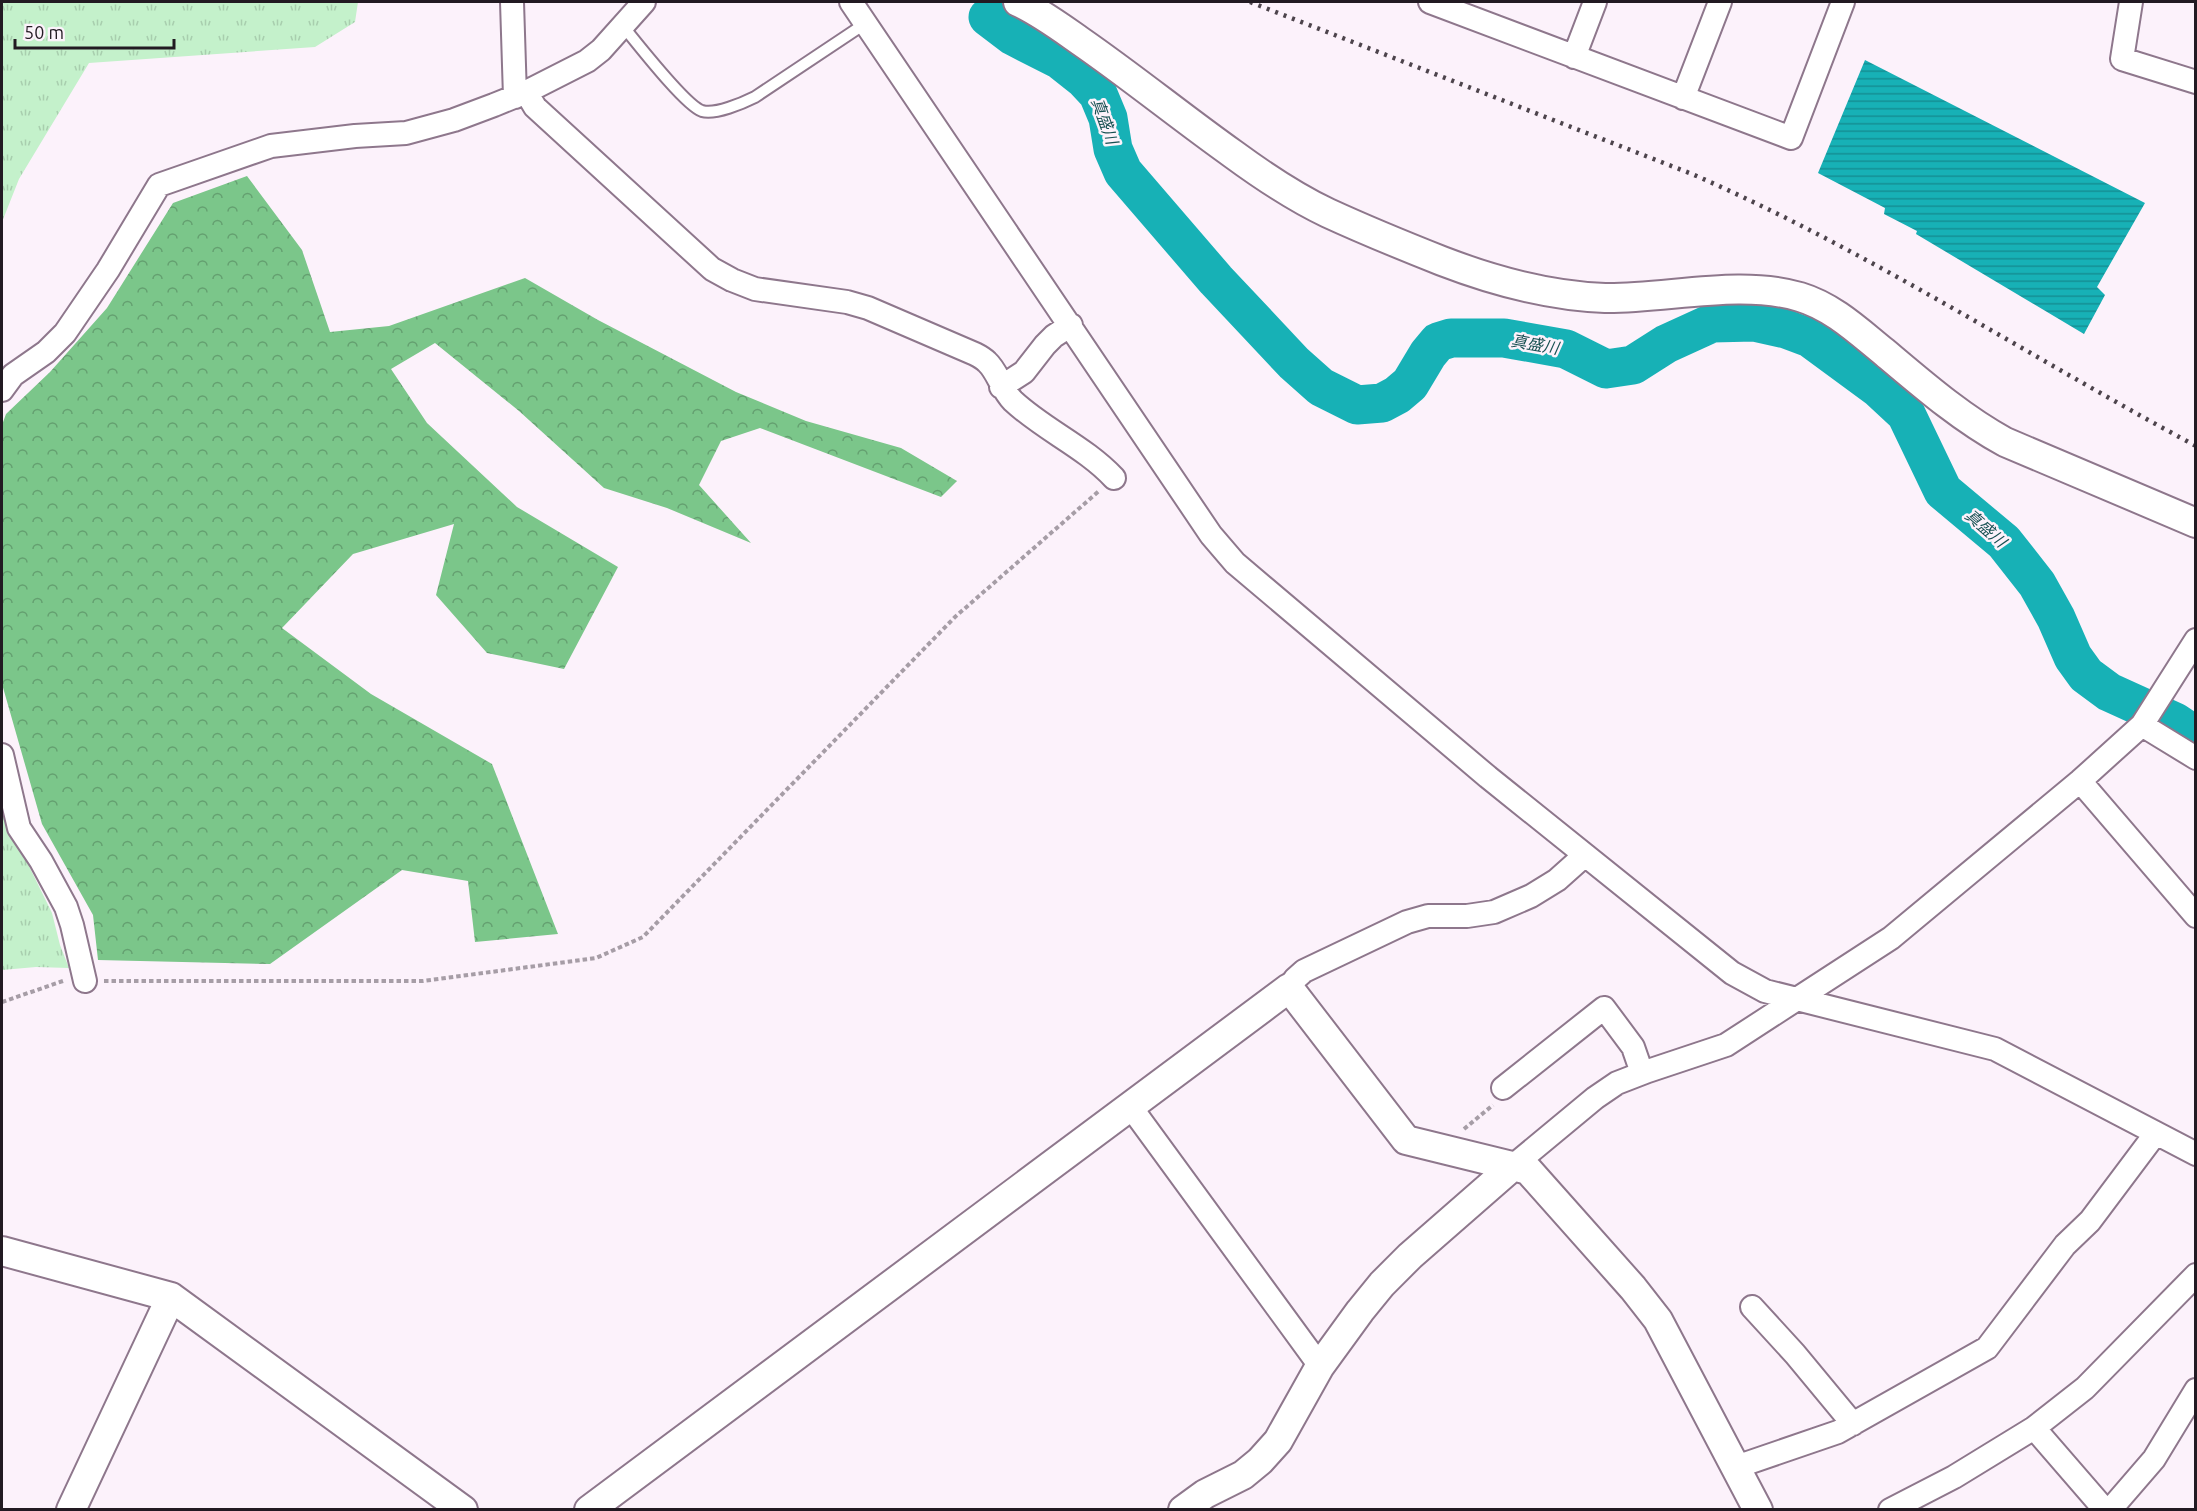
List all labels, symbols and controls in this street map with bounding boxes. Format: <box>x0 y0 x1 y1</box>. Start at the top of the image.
scale bar <box>15 12 174 50</box>
text: 50 m <box>24 22 64 42</box>
water label: 真盛川 <box>1088 95 1122 149</box>
water label: 真盛川 <box>1510 331 1562 357</box>
water label: 真盛川 <box>1962 505 2012 552</box>

